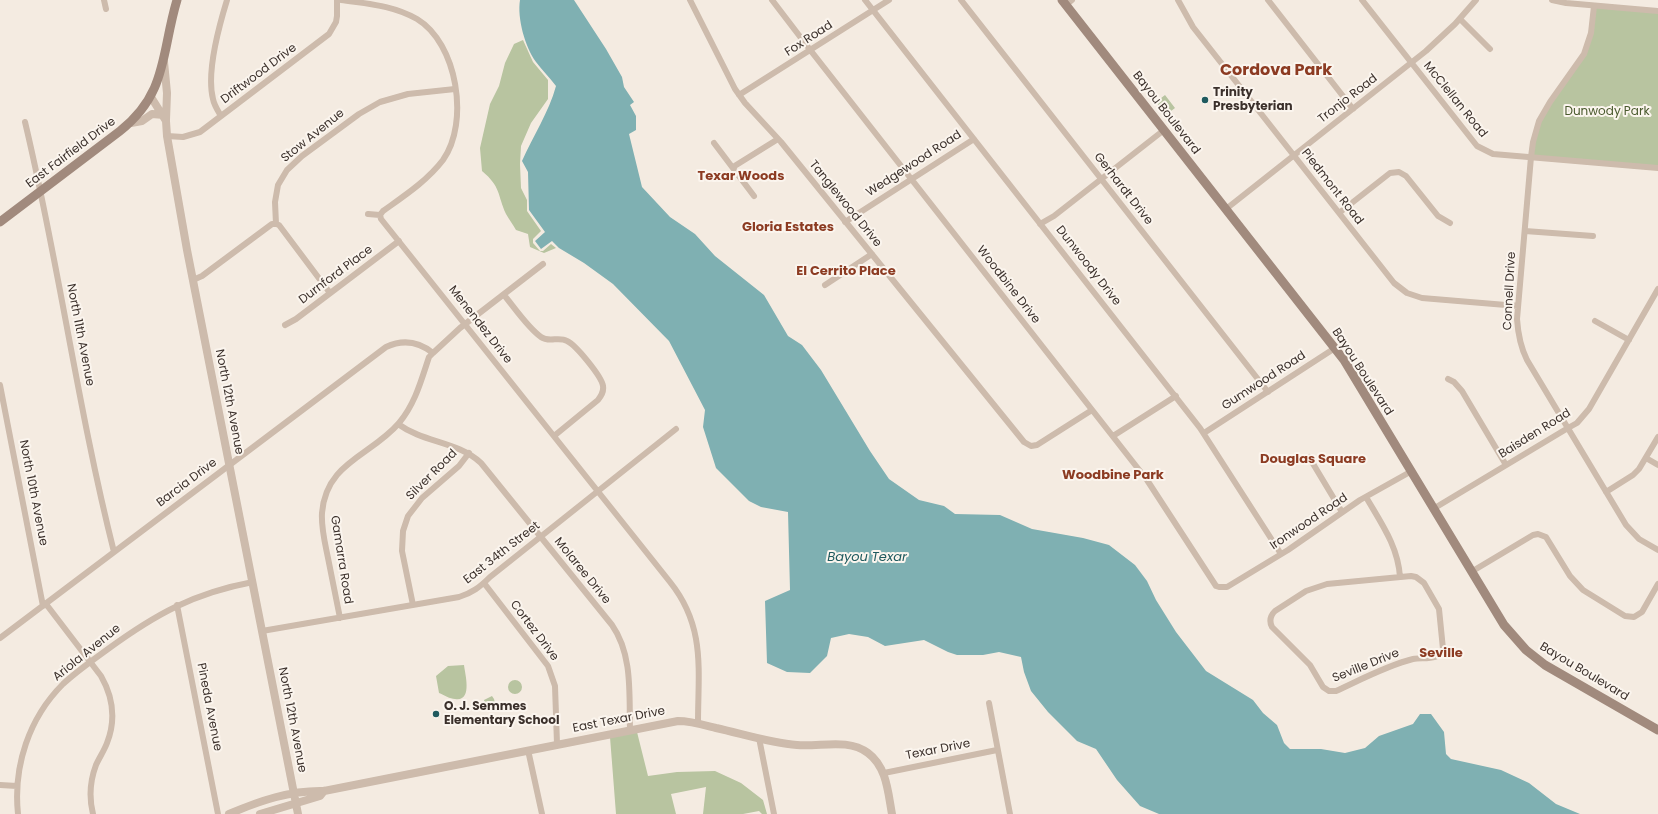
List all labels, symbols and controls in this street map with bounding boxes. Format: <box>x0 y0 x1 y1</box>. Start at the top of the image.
street label: Fox Road <box>782 18 836 60</box>
street label: Driftwood Drive <box>218 41 300 107</box>
street label: McClellan Road <box>1420 59 1490 141</box>
district label: Cordova Park <box>1220 61 1332 81</box>
street label: Bayou Boulevard <box>1129 69 1203 157</box>
street label: Tronjo Road <box>1315 71 1381 127</box>
place label: Trinity Presbyterian <box>1213 86 1293 114</box>
marker: Trinity Presbyterian <box>1200 95 1210 105</box>
park label: Dunwody Park <box>1564 105 1650 119</box>
street label: Stow Avenue <box>278 106 348 166</box>
street label: East Fairfield Drive <box>23 115 119 191</box>
street label: Wedgewood Road <box>864 128 964 200</box>
street label: Piedmont Road <box>1298 146 1366 228</box>
street label: Gerhardt Drive <box>1090 150 1156 228</box>
street label: Tanglewood Drive <box>806 158 884 250</box>
district label: Texar Woods <box>698 169 784 185</box>
district label: Gloria Estates <box>742 220 834 236</box>
street label: Dunwoody Drive <box>1052 223 1124 309</box>
street label: Durnford Place <box>296 243 376 307</box>
street label: Woodbine Drive <box>973 243 1043 327</box>
street label: Connell Drive <box>1501 251 1519 331</box>
district label: El Cerrito Place <box>796 264 896 280</box>
street label: North 11th Avenue <box>63 283 97 387</box>
street label: Menendez Drive <box>445 283 515 367</box>
street label: Bayou Boulevard <box>1328 326 1396 418</box>
street label: North 12th Avenue <box>212 348 246 456</box>
street label: Gumwood Road <box>1219 349 1309 413</box>
street label: Baisden Road <box>1496 406 1574 462</box>
street label: North 10th Avenue <box>16 439 50 547</box>
street label: Silver Road <box>404 447 460 503</box>
district label: Douglas Square <box>1260 452 1366 468</box>
street label: Barcia Drive <box>154 456 220 510</box>
district label: Woodbine Park <box>1062 468 1164 484</box>
street label: Ironwood Road <box>1267 491 1351 553</box>
street label: Gamarra Road <box>327 515 355 605</box>
street label: East 34th Street <box>461 519 543 587</box>
street label: Molaree Drive <box>551 535 613 607</box>
water label: Bayou Texar <box>827 550 907 566</box>
street label: Cortez Drive <box>507 598 561 664</box>
street label: Ariola Avenue <box>50 621 124 685</box>
street label: Bayou Boulevard <box>1537 640 1631 704</box>
street label: Seville Drive <box>1330 646 1402 686</box>
district label: Seville <box>1419 646 1463 662</box>
street label: Pineda Avenue <box>193 662 225 752</box>
street label: North 12th Avenue <box>275 666 309 774</box>
place label: O. J. Semmes Elementary School <box>444 700 559 728</box>
street label: East Texar Drive <box>572 704 666 736</box>
marker: O. J. Semmes Elementary School <box>431 709 441 719</box>
street label: Texar Drive <box>904 737 972 763</box>

